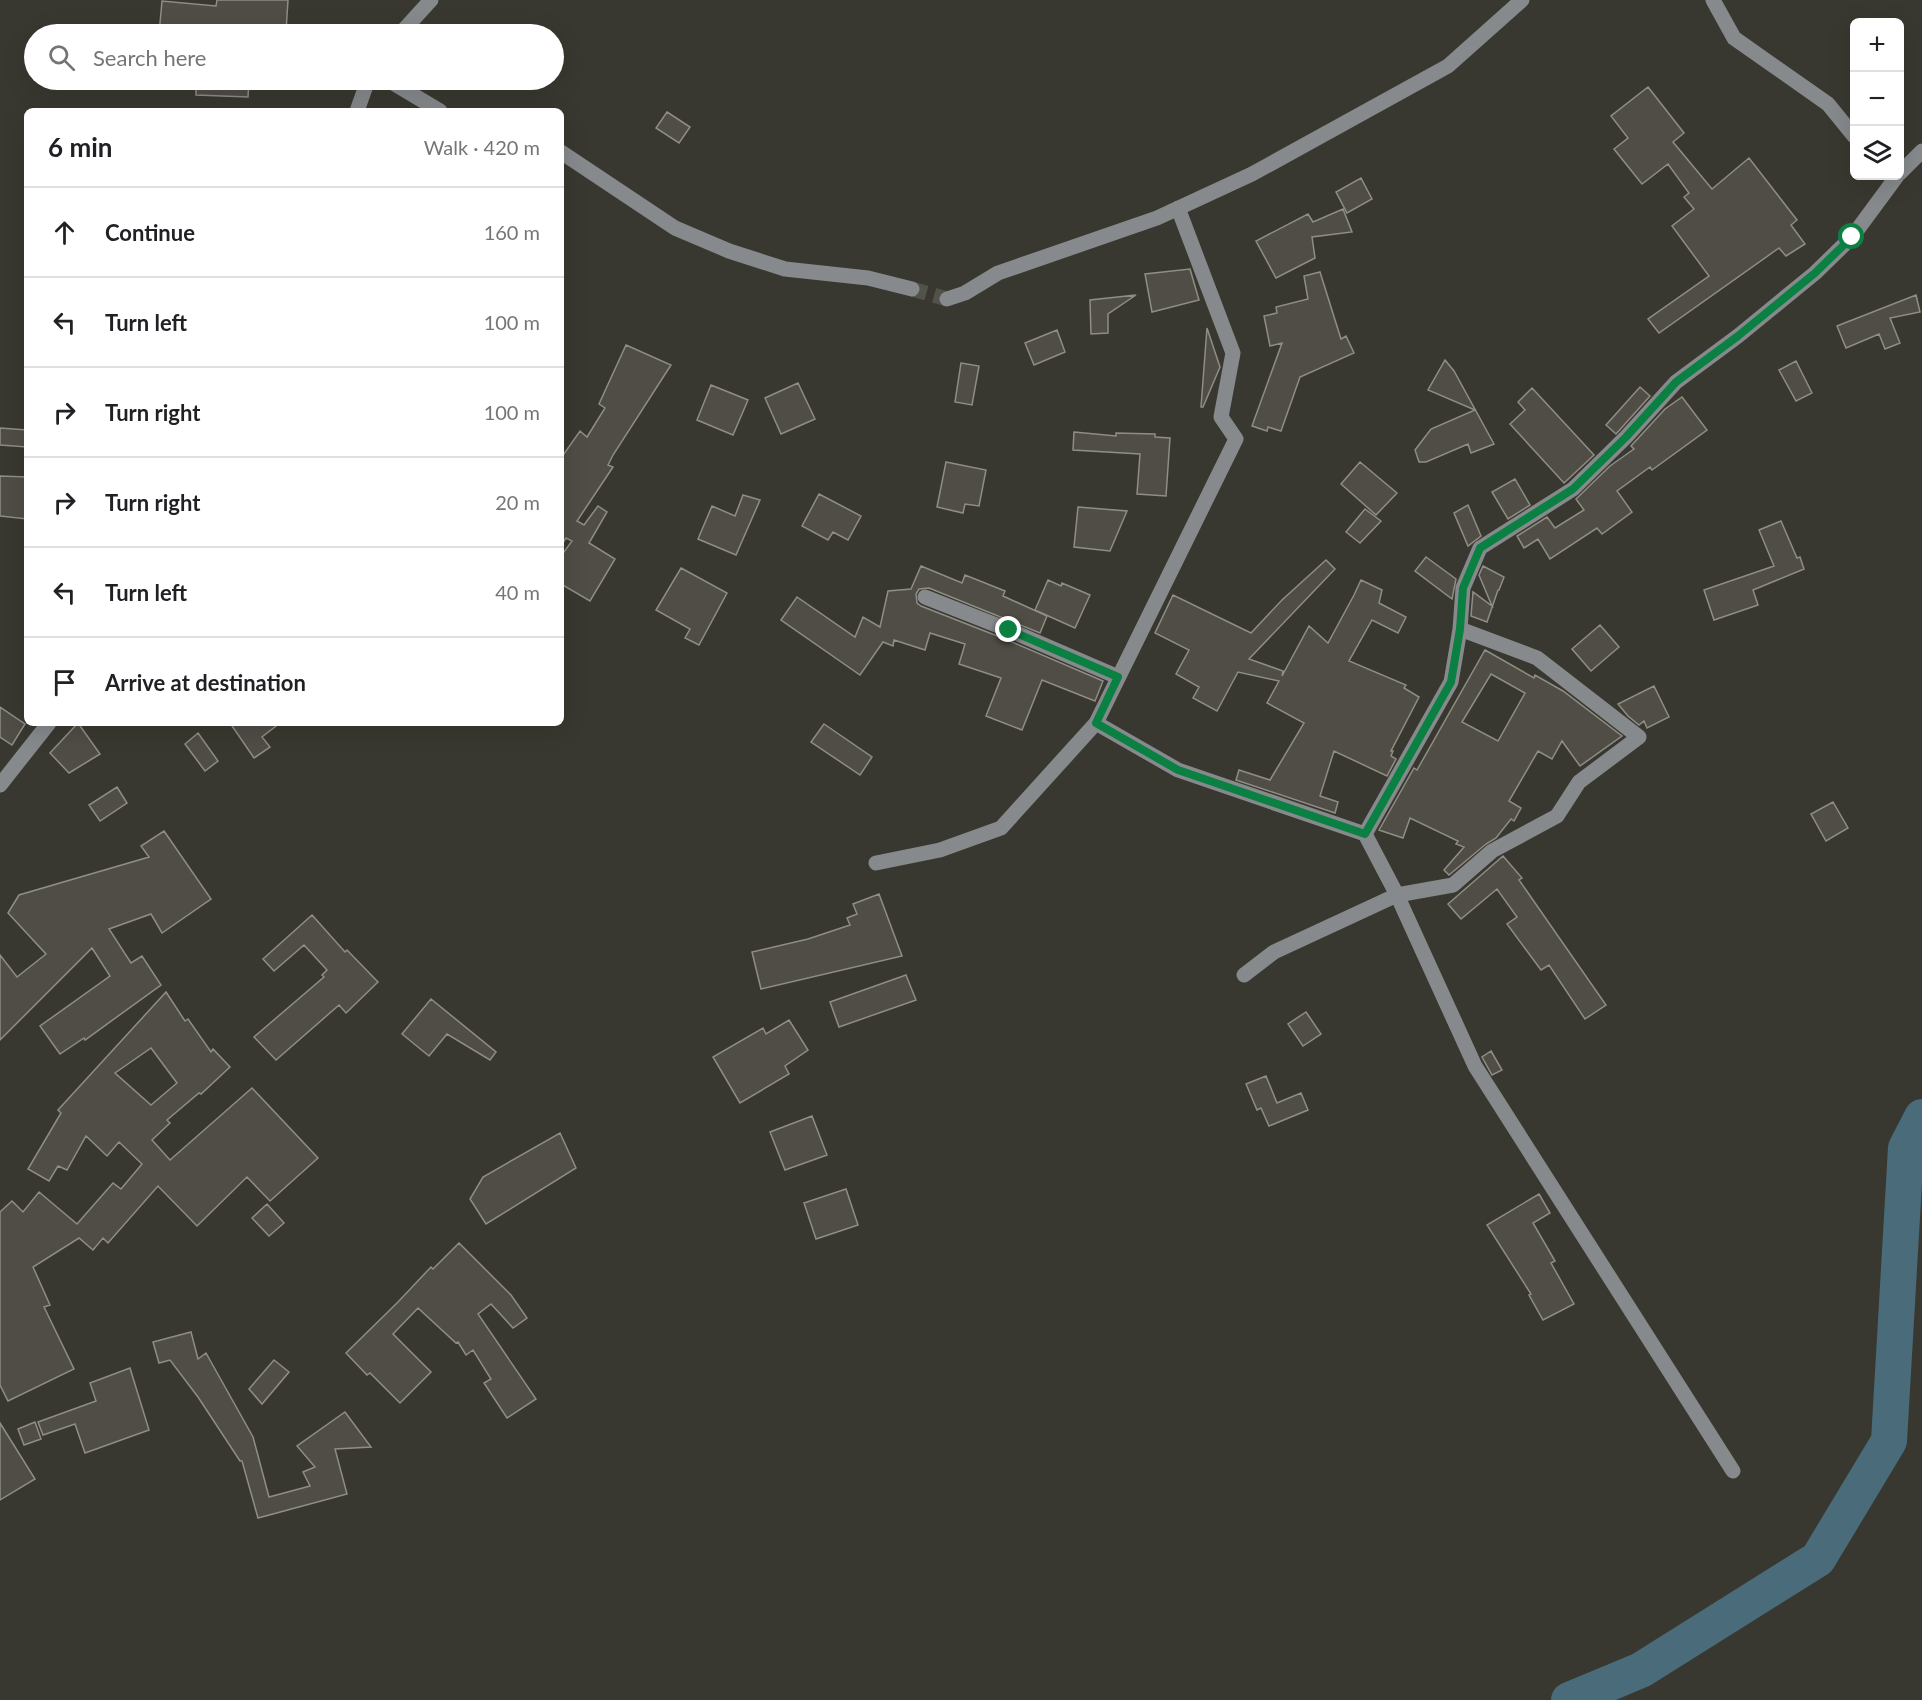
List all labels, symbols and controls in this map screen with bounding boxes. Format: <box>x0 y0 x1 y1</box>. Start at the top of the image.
map controls <box>1850 18 1904 180</box>
button: + <box>1850 18 1904 72</box>
search box <box>24 24 564 90</box>
icon: search <box>45 41 78 74</box>
text: Search here <box>93 44 206 71</box>
button: − <box>1850 72 1904 126</box>
button: layers <box>1850 126 1904 180</box>
text: 6 min <box>48 131 112 163</box>
text: Walk · 420 m <box>424 135 540 159</box>
icon: ahead <box>48 216 81 249</box>
text: Continue <box>105 219 195 246</box>
text: 160 m <box>484 220 540 244</box>
route start <box>1838 223 1864 249</box>
icon: left <box>48 306 81 339</box>
text: Turn left <box>105 309 187 336</box>
text: 100 m <box>484 310 540 334</box>
icon: right <box>48 396 81 429</box>
text: Turn right <box>105 399 200 426</box>
text: 100 m <box>484 400 540 424</box>
icon: right <box>48 486 81 519</box>
text: Turn right <box>105 489 200 516</box>
text: 20 m <box>495 490 540 514</box>
icon: left <box>48 576 81 609</box>
text: Turn left <box>105 579 187 606</box>
text: 40 m <box>495 580 540 604</box>
route end <box>995 616 1021 642</box>
icon: arrive <box>48 666 81 699</box>
text: Arrive at destination <box>105 669 306 696</box>

